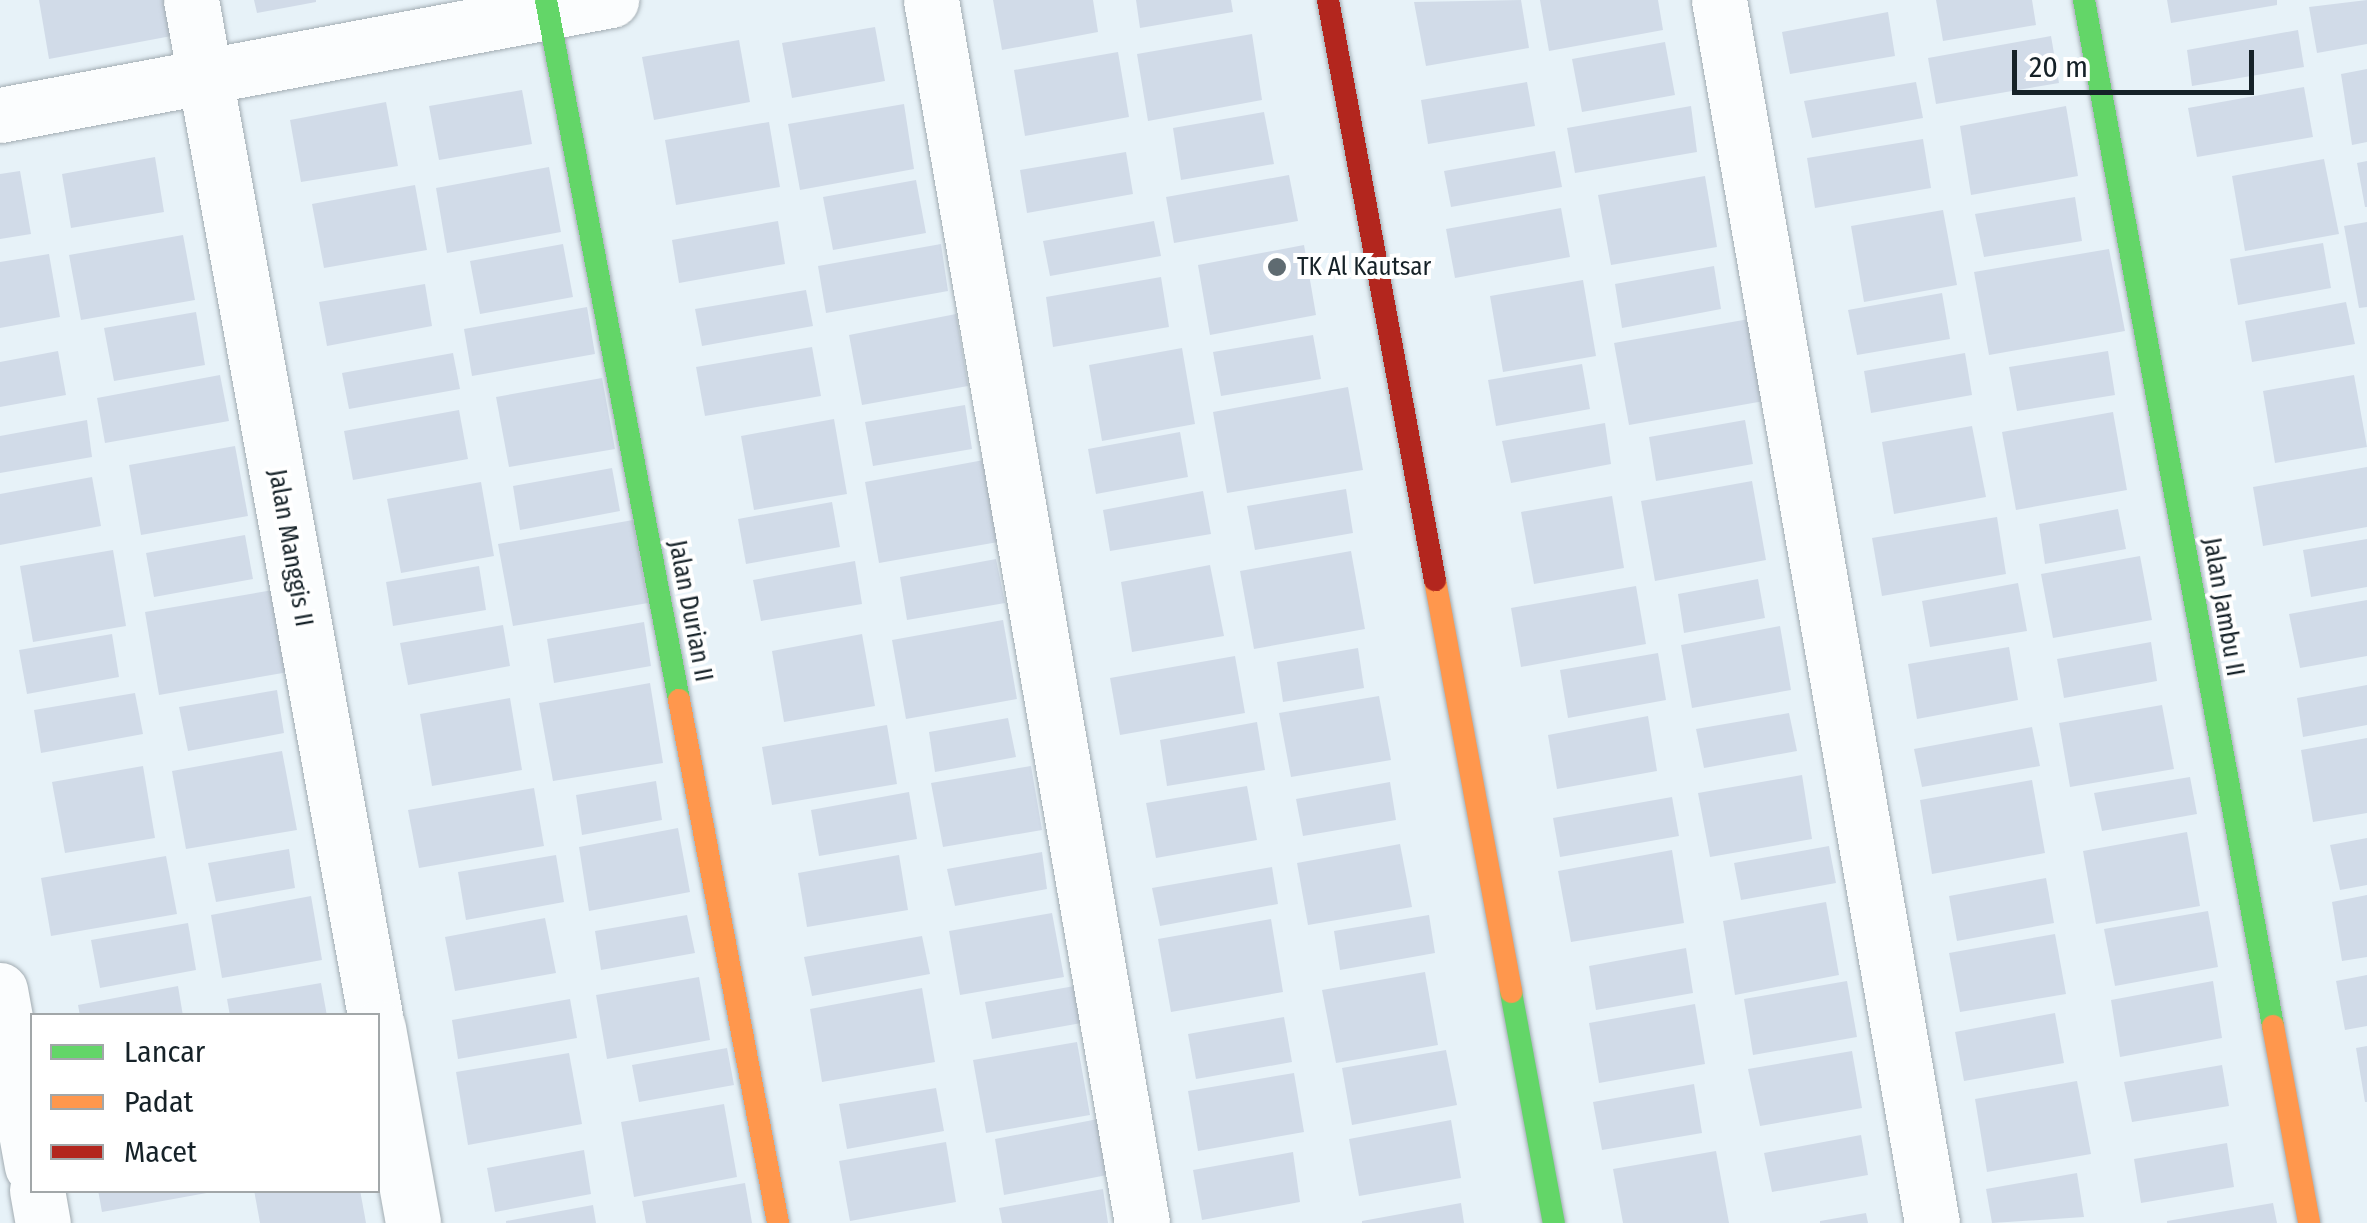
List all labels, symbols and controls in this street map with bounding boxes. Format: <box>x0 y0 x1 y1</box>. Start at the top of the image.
scale bar <box>2017 30 2260 92</box>
text: 20 m <box>2029 49 2088 85</box>
place label: TK Al Kautsar <box>1297 252 1431 282</box>
marker: TK Al Kautsar <box>1266 256 1288 278</box>
street label: Jalan Manggis II <box>261 467 319 629</box>
street label: Jalan Jambu II <box>2196 535 2250 679</box>
street label: Jalan Durian II <box>662 538 718 684</box>
legend <box>30 1013 380 1193</box>
text: Lancar <box>124 1034 205 1070</box>
text: Padat <box>124 1084 193 1120</box>
text: Macet <box>124 1134 197 1170</box>

